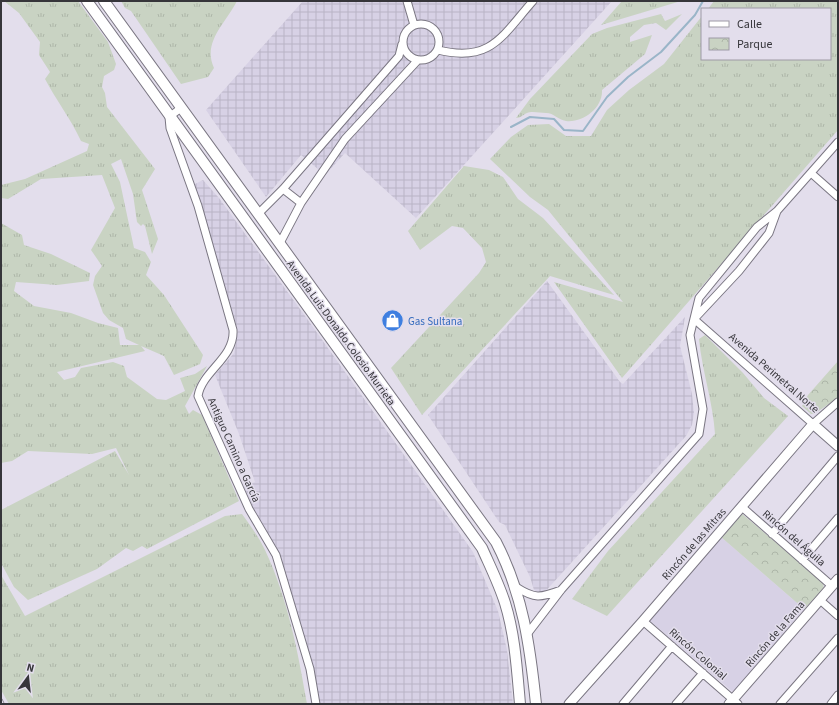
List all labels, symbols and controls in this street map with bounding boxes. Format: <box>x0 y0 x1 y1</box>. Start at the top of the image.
legend <box>701 8 831 60</box>
text: Calle <box>737 16 762 33</box>
text: Parque <box>737 36 773 53</box>
street label: Avenida Luis Donaldo Colosio Murrieta <box>283 257 399 409</box>
shop icon: Gas Sultana <box>379 308 405 334</box>
place label: Gas Sultana <box>408 314 462 329</box>
street label: Avenida Perimetral Norte <box>726 330 823 417</box>
street label: Antiguo Camino a García <box>204 395 264 505</box>
street label: Rincón de las Mitras <box>658 504 730 583</box>
street label: Rincón del Águila <box>759 506 829 570</box>
street label: Rincón de la Fama <box>742 598 808 670</box>
street label: Rincón Colonial <box>666 625 730 683</box>
north arrow <box>8 657 48 697</box>
text: N <box>25 660 36 676</box>

